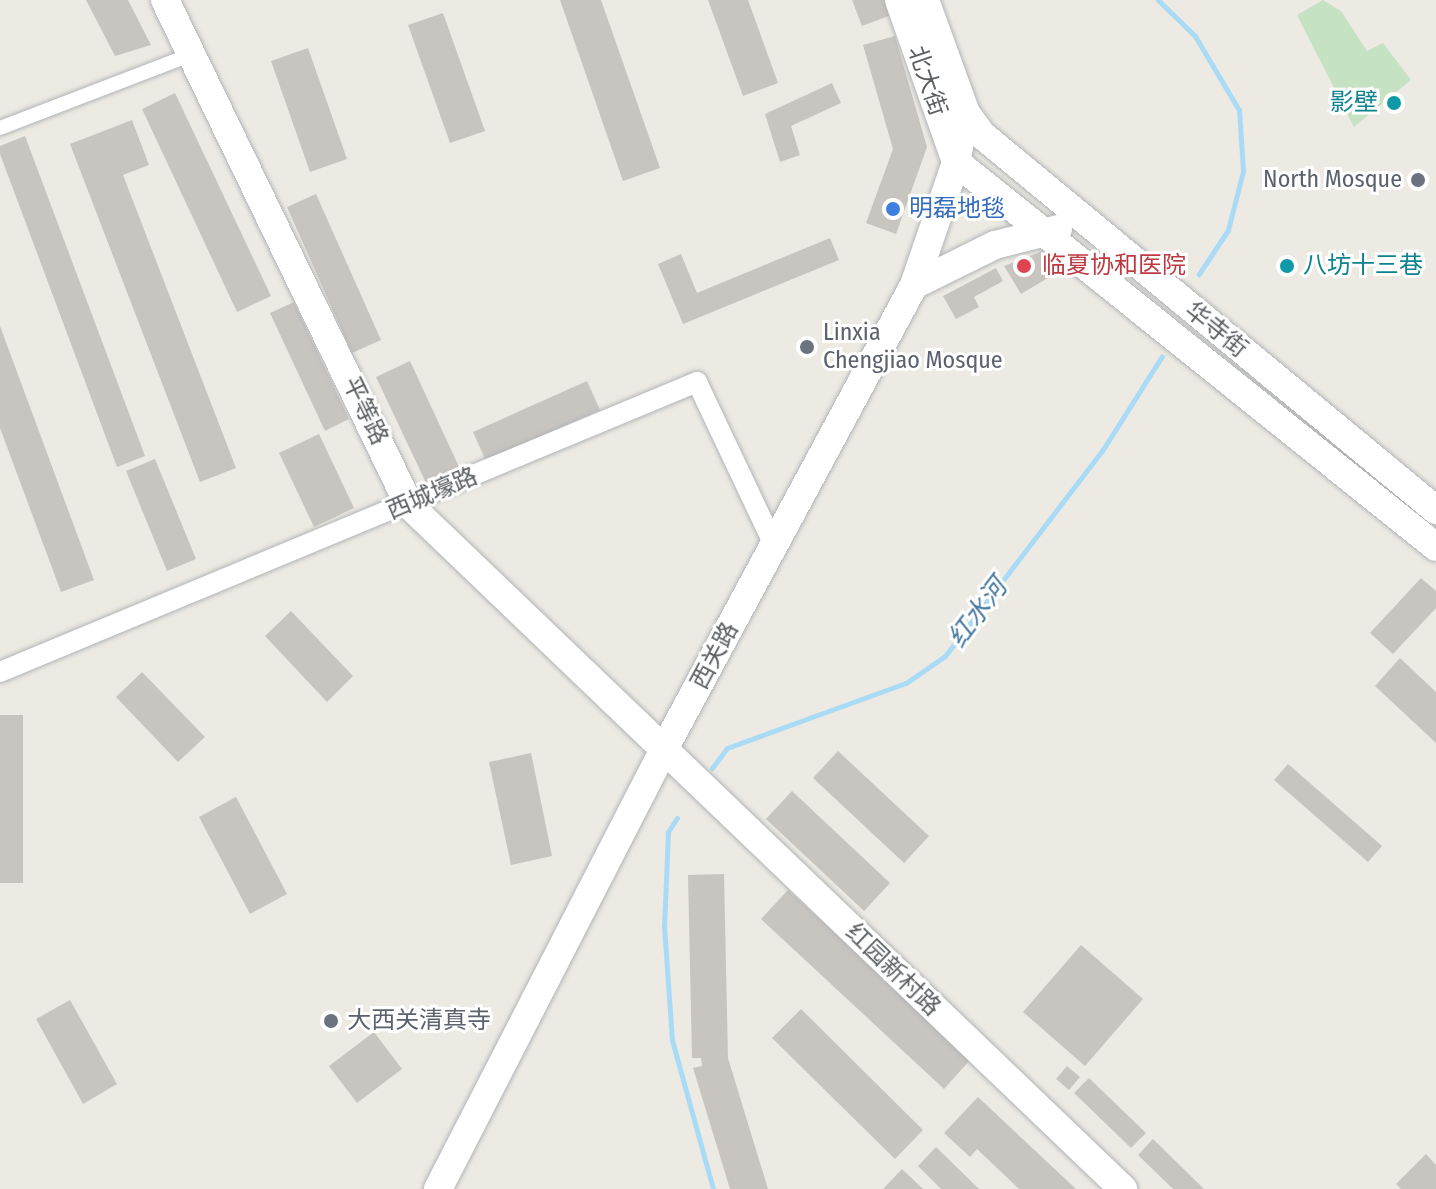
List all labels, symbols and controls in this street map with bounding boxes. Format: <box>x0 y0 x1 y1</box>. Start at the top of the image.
street label: 北大街 <box>902 42 952 120</box>
place label: 影壁 <box>1330 89 1378 117</box>
marker: 影壁 <box>1385 94 1403 112</box>
place label: North Mosque <box>1263 166 1402 194</box>
marker: North Mosque <box>1409 171 1427 189</box>
place label: 明磊地毯 <box>909 195 1005 223</box>
marker: 明磊地毯 <box>884 200 902 218</box>
place label: 临夏协和医院 <box>1042 252 1186 280</box>
place label: 八坊十三巷 <box>1303 252 1423 280</box>
marker: 临夏协和医院 <box>1013 255 1035 277</box>
marker: 八坊十三巷 <box>1278 257 1296 275</box>
street label: 华寺街 <box>1179 296 1253 364</box>
place label: Linxia Chengjiao Mosque <box>823 319 1003 375</box>
marker: Linxia Chengjiao Mosque <box>798 338 816 356</box>
street label: 平等路 <box>336 372 394 450</box>
street label: 西城壕路 <box>382 462 482 526</box>
water label: 红水河 <box>942 572 1014 654</box>
street label: 西关路 <box>685 617 745 695</box>
street label: 红园新村路 <box>840 918 946 1022</box>
place label: 大西关清真寺 <box>347 1007 491 1035</box>
marker: 大西关清真寺 <box>322 1012 340 1030</box>

